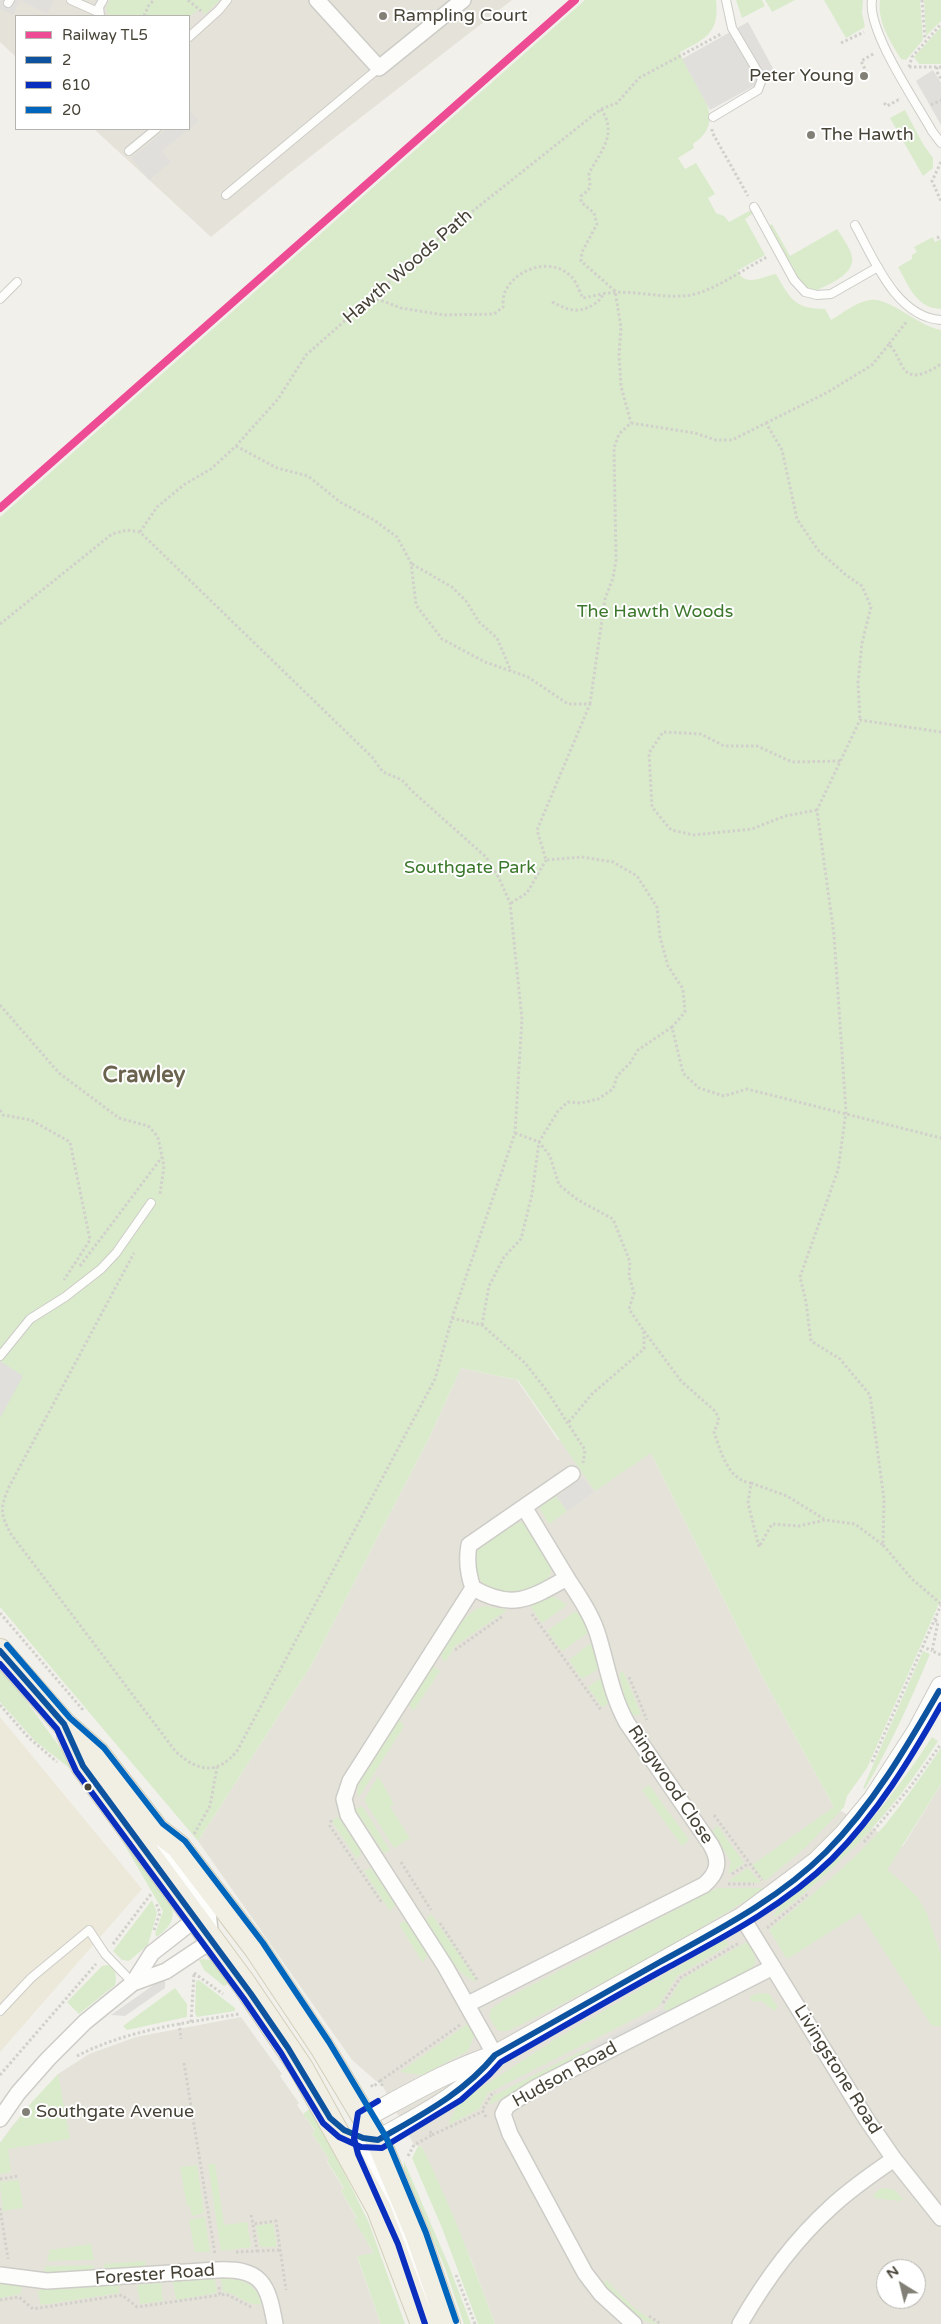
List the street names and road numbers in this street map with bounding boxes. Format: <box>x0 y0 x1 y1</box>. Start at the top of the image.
street label: Hawth Woods Path <box>339 205 477 329</box>
street label: Ringwood Close <box>622 1722 718 1848</box>
street label: Livingstone Road <box>788 2001 886 2139</box>
street label: Hudson Road <box>509 2037 621 2113</box>
street label: Forester Road <box>94 2260 216 2290</box>

